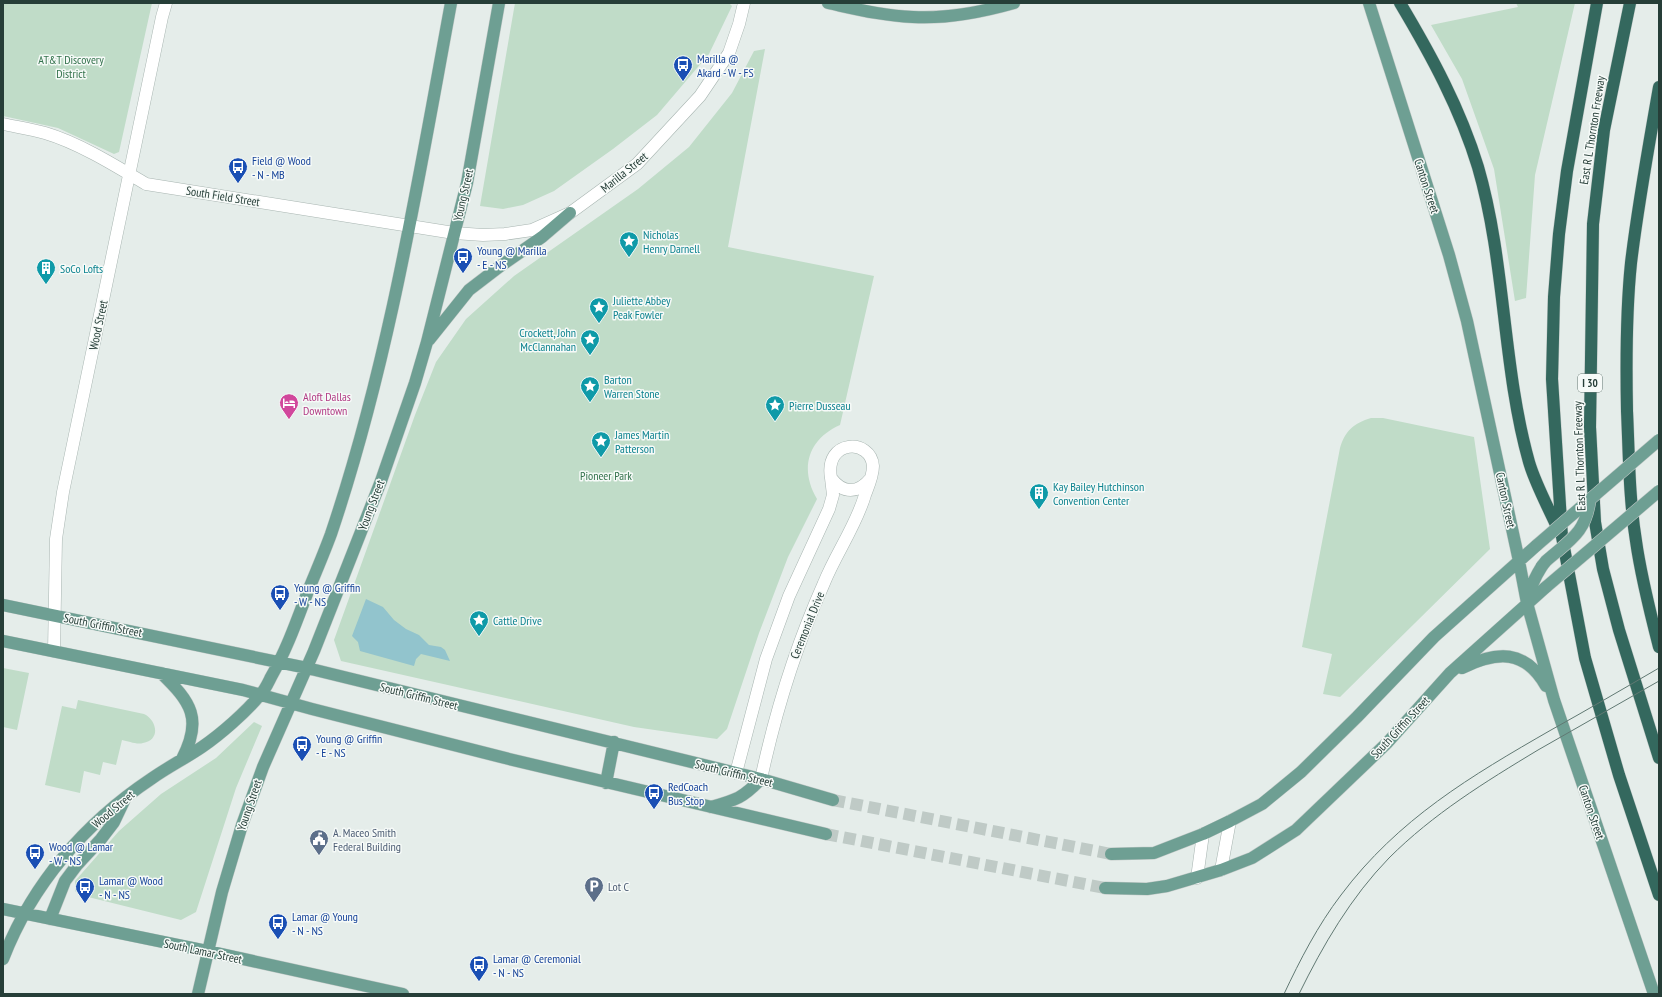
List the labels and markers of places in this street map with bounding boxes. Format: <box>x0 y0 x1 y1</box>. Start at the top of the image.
place label: Marilla @ Akard - W - FS <box>697 51 754 80</box>
bus stop icon: Marilla @ Akard - W - FS <box>672 54 694 82</box>
place label: Field @ Wood - N - MB <box>252 153 311 182</box>
bus stop icon: Field @ Wood - N - MB <box>227 156 249 184</box>
place label: Nicholas Henry Darnell <box>643 227 700 256</box>
place icon: Nicholas Henry Darnell <box>618 230 640 258</box>
place label: Young @ Marilla - E - NS <box>477 243 547 272</box>
bus stop icon: Young @ Marilla - E - NS <box>452 246 474 274</box>
building icon: SoCo Lofts <box>35 257 57 285</box>
place label: SoCo Lofts <box>60 261 103 276</box>
place label: Juliette Abbey Peak Fowler <box>612 293 671 322</box>
place icon: Juliette Abbey Peak Fowler <box>588 296 610 324</box>
place label: Crockett, John McClannahan <box>519 325 576 354</box>
place icon: Crockett, John McClannahan <box>579 328 601 356</box>
place label: Barton Warren Stone <box>604 372 660 401</box>
place icon: Barton Warren Stone <box>579 375 601 403</box>
place label: Aloft Dallas Downtown <box>303 389 351 418</box>
hotel icon: Aloft Dallas Downtown <box>278 392 300 420</box>
place icon: Pierre Dusseau <box>764 394 786 422</box>
place label: Pierre Dusseau <box>789 398 851 413</box>
place label: James Martin Patterson <box>614 427 669 456</box>
place icon: James Martin Patterson <box>590 430 612 458</box>
place label: Kay Bailey Hutchinson Convention Center <box>1053 479 1144 508</box>
building icon: Kay Bailey Hutchinson Convention Center <box>1028 482 1050 510</box>
place label: Young @ Griffin - W - NS <box>294 580 360 609</box>
bus stop icon: Young @ Griffin - W - NS <box>269 583 291 611</box>
place icon: Cattle Drive <box>468 609 490 637</box>
place label: Cattle Drive <box>493 613 542 628</box>
place label: Young @ Griffin - E - NS <box>316 731 382 760</box>
bus stop icon: Young @ Griffin - E - NS <box>291 734 313 762</box>
place label: RedCoach Bus Stop <box>668 779 708 808</box>
bus stop icon: RedCoach Bus Stop <box>643 782 665 810</box>
place label: A. Maceo Smith Federal Building <box>333 825 401 854</box>
public building icon: A. Maceo Smith Federal Building <box>308 828 330 856</box>
place label: Wood @ Lamar - W - NS <box>49 839 114 868</box>
bus stop icon: Wood @ Lamar - W - NS <box>24 842 46 870</box>
place label: Lamar @ Wood - N - NS <box>99 873 163 902</box>
parking icon: Lot C <box>583 875 605 903</box>
bus stop icon: Lamar @ Wood - N - NS <box>74 876 96 904</box>
place label: Lot C <box>608 879 629 894</box>
place label: Lamar @ Young - N - NS <box>292 909 358 938</box>
bus stop icon: Lamar @ Young - N - NS <box>267 912 289 940</box>
place label: Lamar @ Ceremonial - N - NS <box>493 951 581 980</box>
bus stop icon: Lamar @ Ceremonial - N - NS <box>468 954 490 982</box>

